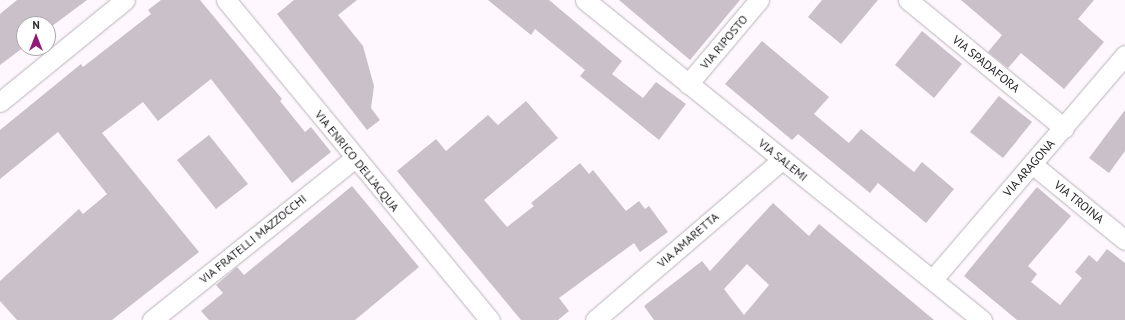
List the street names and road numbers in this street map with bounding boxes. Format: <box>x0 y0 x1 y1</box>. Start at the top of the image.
street label: VIA RIPOSTO <box>697 12 751 72</box>
street label: VIA SPADAFORA <box>949 32 1023 96</box>
street label: VIA ENRICO DELL'ACQUA <box>312 107 402 215</box>
street label: VIA SALEMI <box>755 136 811 184</box>
street label: VIA ARAGONA <box>1000 136 1058 200</box>
street label: VIA TROINA <box>1051 177 1107 227</box>
street label: VIA FRATELLI MAZZOCCHI <box>196 191 310 287</box>
street label: VIA AMARETTA <box>654 209 722 271</box>

